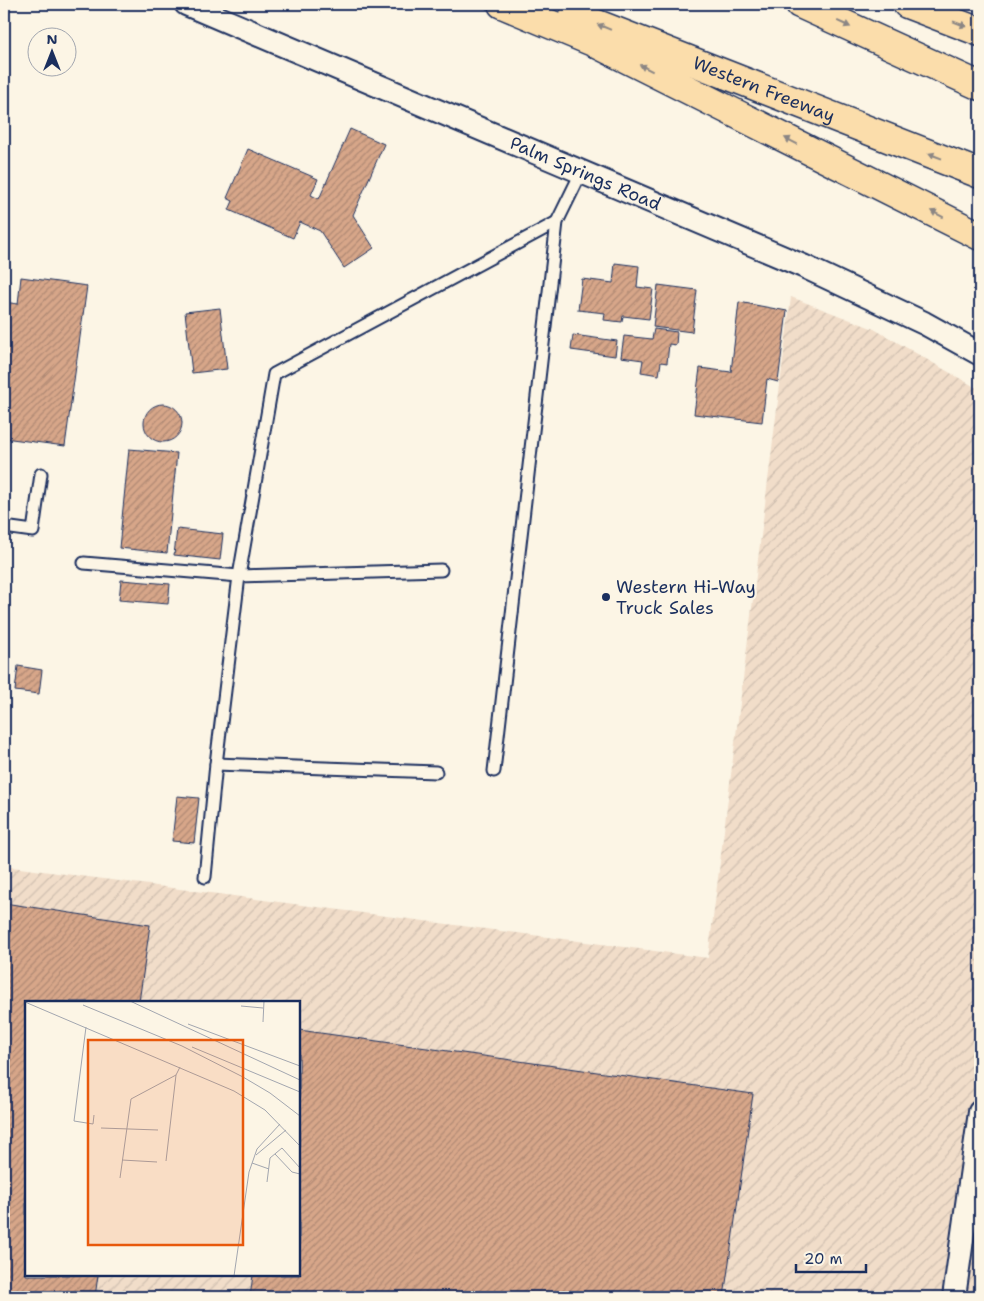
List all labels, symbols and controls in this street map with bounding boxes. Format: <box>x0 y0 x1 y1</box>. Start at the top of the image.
one-way arrow <box>837 20 852 28</box>
one-way arrow <box>953 20 968 28</box>
one-way arrow <box>597 22 611 30</box>
north arrow <box>28 28 78 78</box>
text: N <box>46 30 58 48</box>
street label: Western Freeway <box>689 51 838 128</box>
one-way arrow <box>639 64 653 72</box>
street label: Palm Springs Road <box>506 131 665 216</box>
one-way arrow <box>784 137 799 145</box>
one-way arrow <box>927 152 942 160</box>
one-way arrow <box>930 210 944 218</box>
place label: Western Hi-Way Truck Sales <box>616 575 756 620</box>
marker: Western Hi-Way Truck Sales <box>600 591 612 603</box>
inset map <box>25 1001 300 1276</box>
scale bar <box>796 1241 866 1273</box>
text: 20 m <box>804 1249 843 1269</box>

